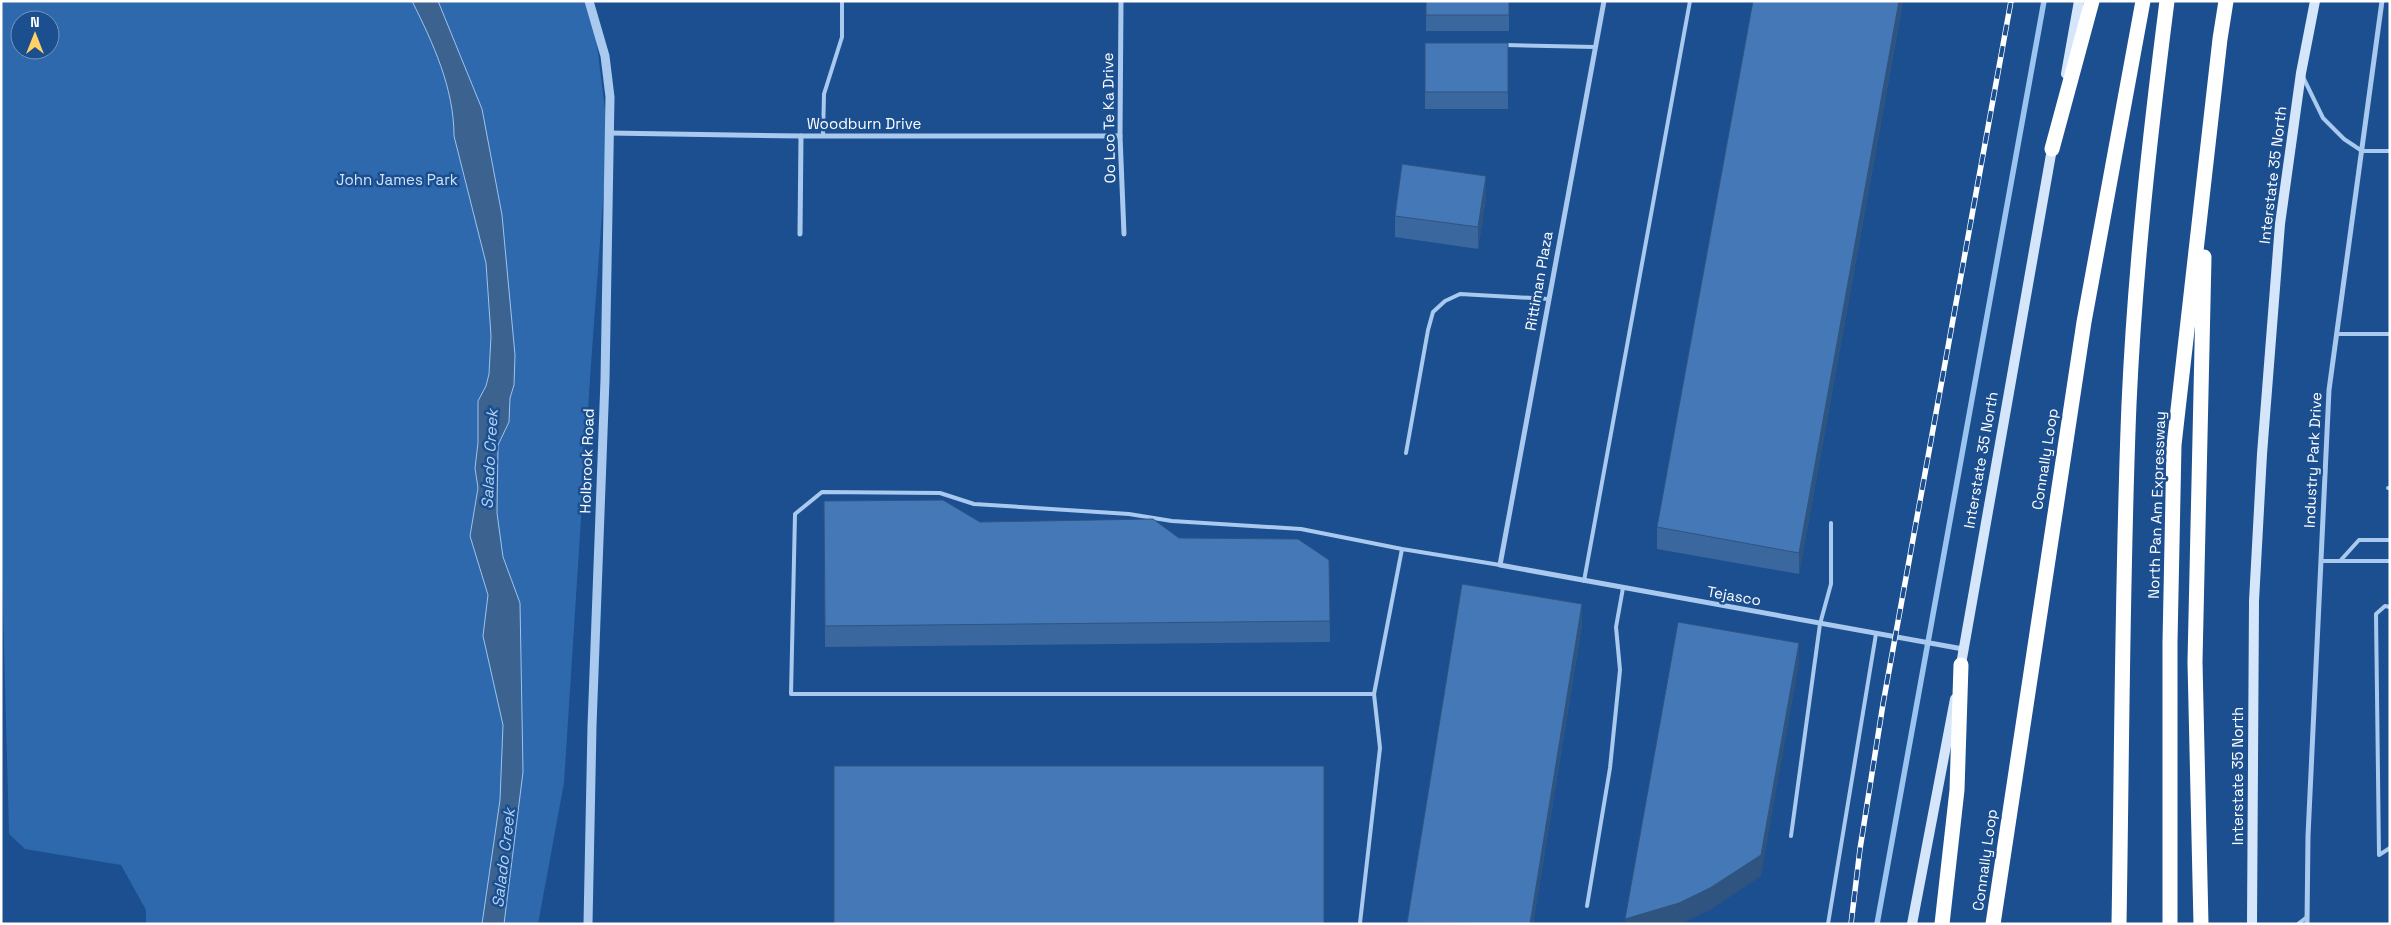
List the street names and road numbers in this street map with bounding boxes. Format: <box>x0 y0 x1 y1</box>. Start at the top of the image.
street label: Oo Loo Te Ka Drive <box>1098 52 1119 184</box>
street label: Interstate 35 North <box>2255 105 2290 245</box>
street label: Woodburn Drive <box>807 114 921 133</box>
street label: Rittiman Plaza <box>1520 229 1557 332</box>
street label: Interstate 35 North <box>1959 390 2002 530</box>
street label: Industry Park Drive <box>2299 391 2326 528</box>
street label: Connally Loop <box>2027 407 2062 511</box>
street label: Holbrook Road <box>575 408 598 514</box>
street label: North Pan Am Expressway <box>2144 411 2169 599</box>
street label: Tejasco <box>1706 581 1763 610</box>
street label: Interstate 35 North <box>2228 707 2247 845</box>
street label: Connally Loop <box>1968 808 2001 912</box>

